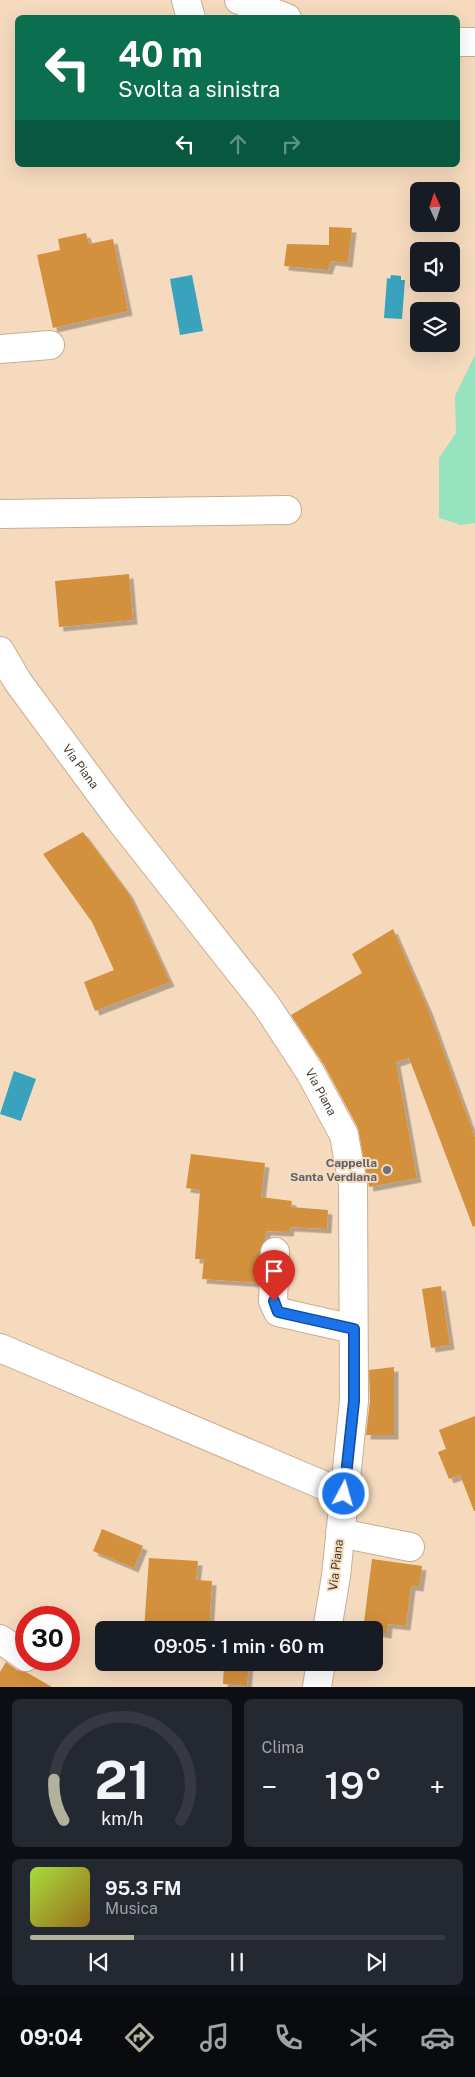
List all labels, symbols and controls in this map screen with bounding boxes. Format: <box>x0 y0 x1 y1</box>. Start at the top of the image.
text: 40 m <box>118 34 203 75</box>
icon: left <box>35 35 100 100</box>
text: Svolta a sinistra <box>118 76 280 102</box>
icon: left <box>171 130 199 158</box>
icon: ahead <box>224 130 252 158</box>
icon: right <box>277 130 305 158</box>
north arrow <box>410 182 460 232</box>
map controls <box>410 182 460 352</box>
button: sound <box>410 242 460 292</box>
button: layers <box>410 302 460 352</box>
street label: Via Piana <box>60 742 101 791</box>
street label: Via Piana <box>302 1066 339 1118</box>
place label: Cappella Santa Verdiana <box>290 1156 377 1184</box>
marker: Cappella Santa Verdiana <box>381 1164 393 1176</box>
pin <box>253 1250 295 1301</box>
icon: arrive <box>260 1257 288 1285</box>
position arrow <box>317 1467 369 1519</box>
street label: Via Piana <box>326 1539 346 1591</box>
speed limit sign: 30 <box>15 1606 80 1671</box>
text: 09:05 · 1 min · 60 m <box>154 1635 324 1657</box>
text: Clima <box>262 1738 304 1757</box>
text: 21 <box>94 1750 149 1811</box>
text: 19° <box>324 1763 382 1808</box>
text: − <box>262 1770 277 1803</box>
text: + <box>429 1770 445 1803</box>
text: km/h <box>101 1808 143 1829</box>
text: 95.3 FM <box>105 1877 181 1899</box>
text: Musica <box>105 1899 158 1918</box>
icon: previous <box>85 1948 113 1976</box>
icon: pause <box>223 1948 251 1976</box>
icon: next <box>362 1948 390 1976</box>
icon: directions <box>122 2020 157 2055</box>
icon: music <box>197 2020 232 2055</box>
icon: phone <box>271 2020 306 2055</box>
icon: climate <box>346 2020 381 2055</box>
icon: car <box>420 2020 455 2055</box>
text: 09:04 <box>20 2024 83 2050</box>

